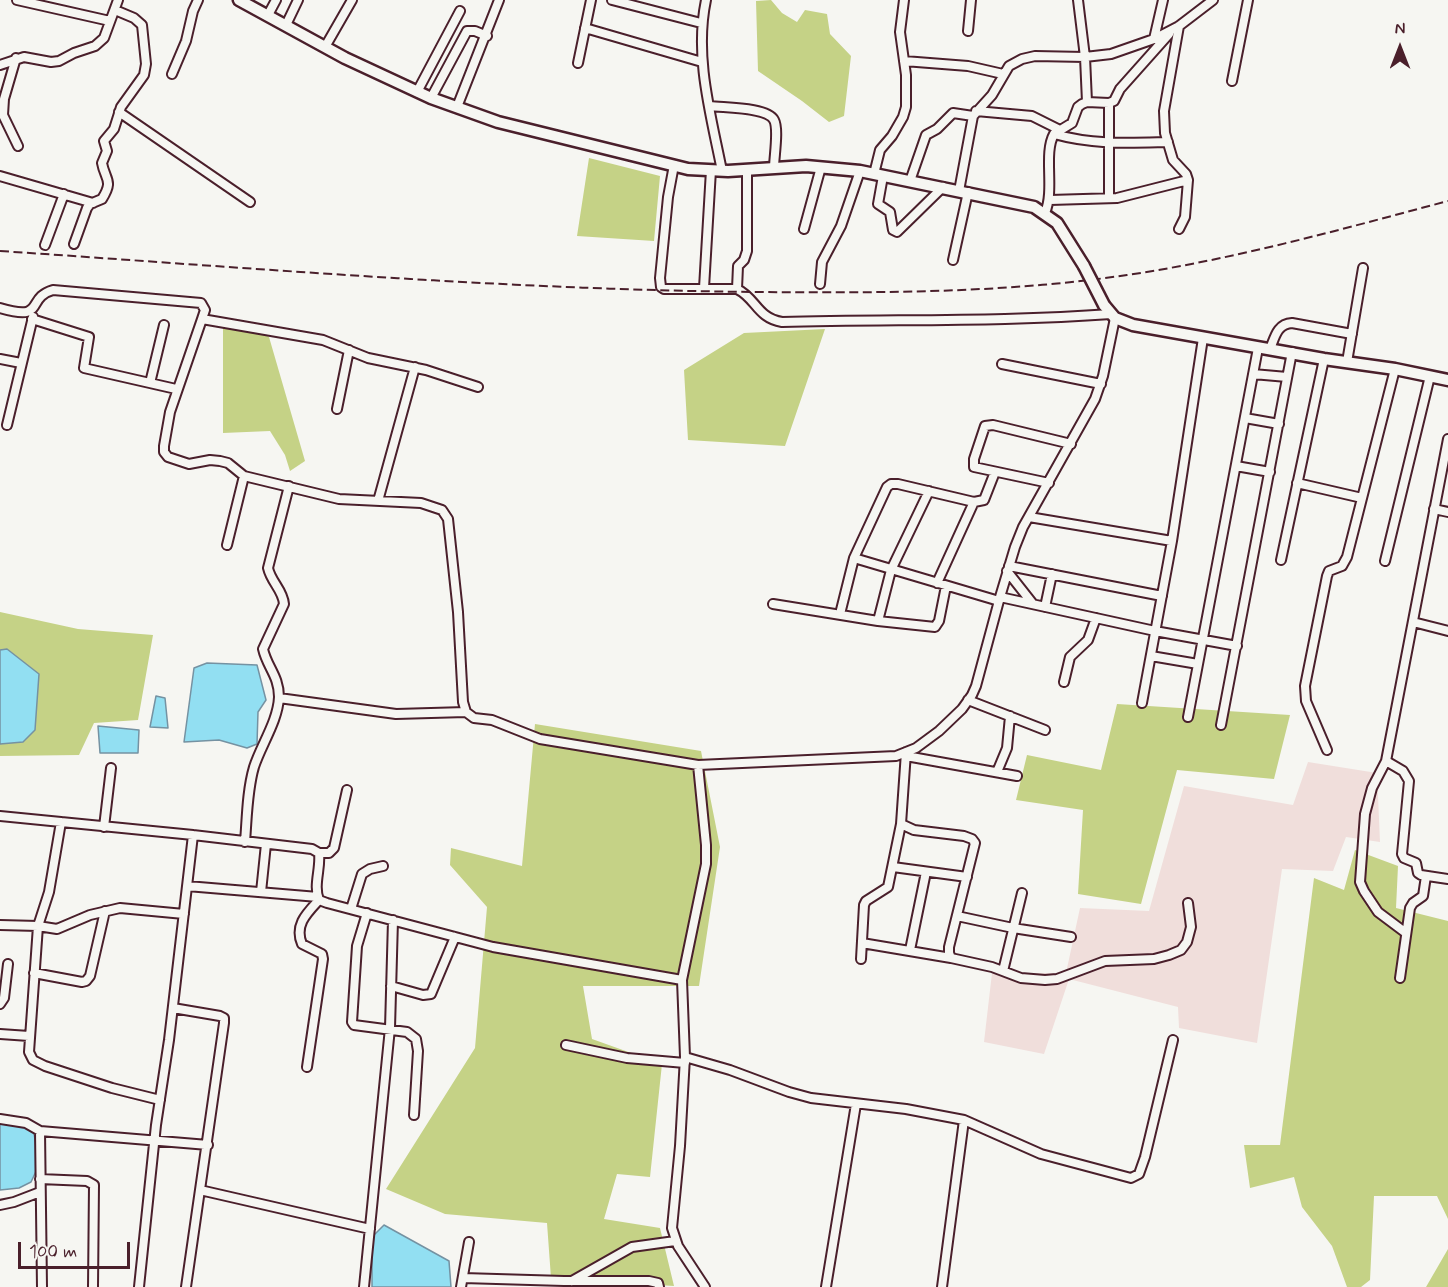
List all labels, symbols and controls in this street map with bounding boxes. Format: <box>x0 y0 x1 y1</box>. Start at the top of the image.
north arrow <box>1370 18 1430 78</box>
text: N <box>1395 19 1405 40</box>
scale bar <box>21 1230 134 1268</box>
text: 100 m <box>29 1240 77 1264</box>

